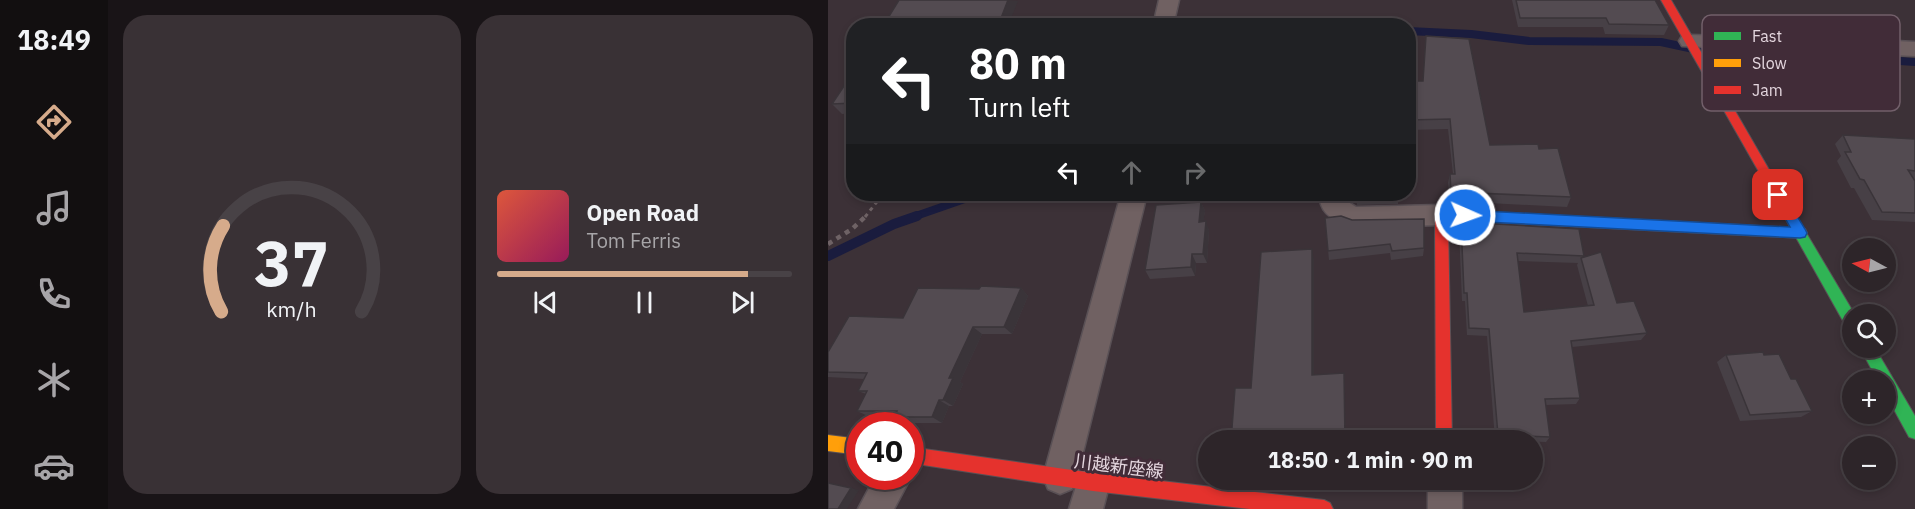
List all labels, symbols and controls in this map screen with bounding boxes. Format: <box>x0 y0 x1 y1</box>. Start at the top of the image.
legend <box>1702 15 1900 111</box>
text: 18:49 <box>17 22 91 57</box>
text: Fast <box>1752 26 1782 46</box>
text: 80 m <box>969 36 1067 91</box>
icon: left <box>870 42 948 120</box>
text: Slow <box>1752 53 1787 73</box>
text: Jam <box>1752 80 1783 100</box>
text: Turn left <box>969 89 1070 124</box>
icon: directions <box>33 101 75 143</box>
icon: left <box>1052 156 1085 189</box>
icon: ahead <box>1115 156 1148 189</box>
icon: right <box>1178 156 1211 189</box>
pin <box>1752 169 1803 220</box>
icon: arrive <box>1761 178 1794 211</box>
position arrow <box>1433 183 1497 247</box>
icon: music <box>33 187 75 229</box>
text: Open Road <box>587 198 699 227</box>
text: 37 <box>254 222 329 303</box>
text: Tom Ferris <box>587 227 681 254</box>
north arrow <box>1842 238 1896 292</box>
map controls <box>1842 238 1896 490</box>
icon: phone <box>33 273 75 315</box>
icon: previous <box>529 286 562 319</box>
icon: pause <box>628 286 661 319</box>
icon: next <box>726 286 759 319</box>
text: km/h <box>267 295 317 323</box>
button: search <box>1842 304 1896 358</box>
icon: climate <box>33 359 75 401</box>
button: + <box>1842 370 1896 424</box>
speed limit sign: 40 <box>846 412 924 490</box>
button: − <box>1842 436 1896 490</box>
icon: car <box>33 445 75 487</box>
text: 18:50 · 1 min · 90 m <box>1268 445 1473 474</box>
street label: 川越新座線 <box>1073 449 1165 483</box>

